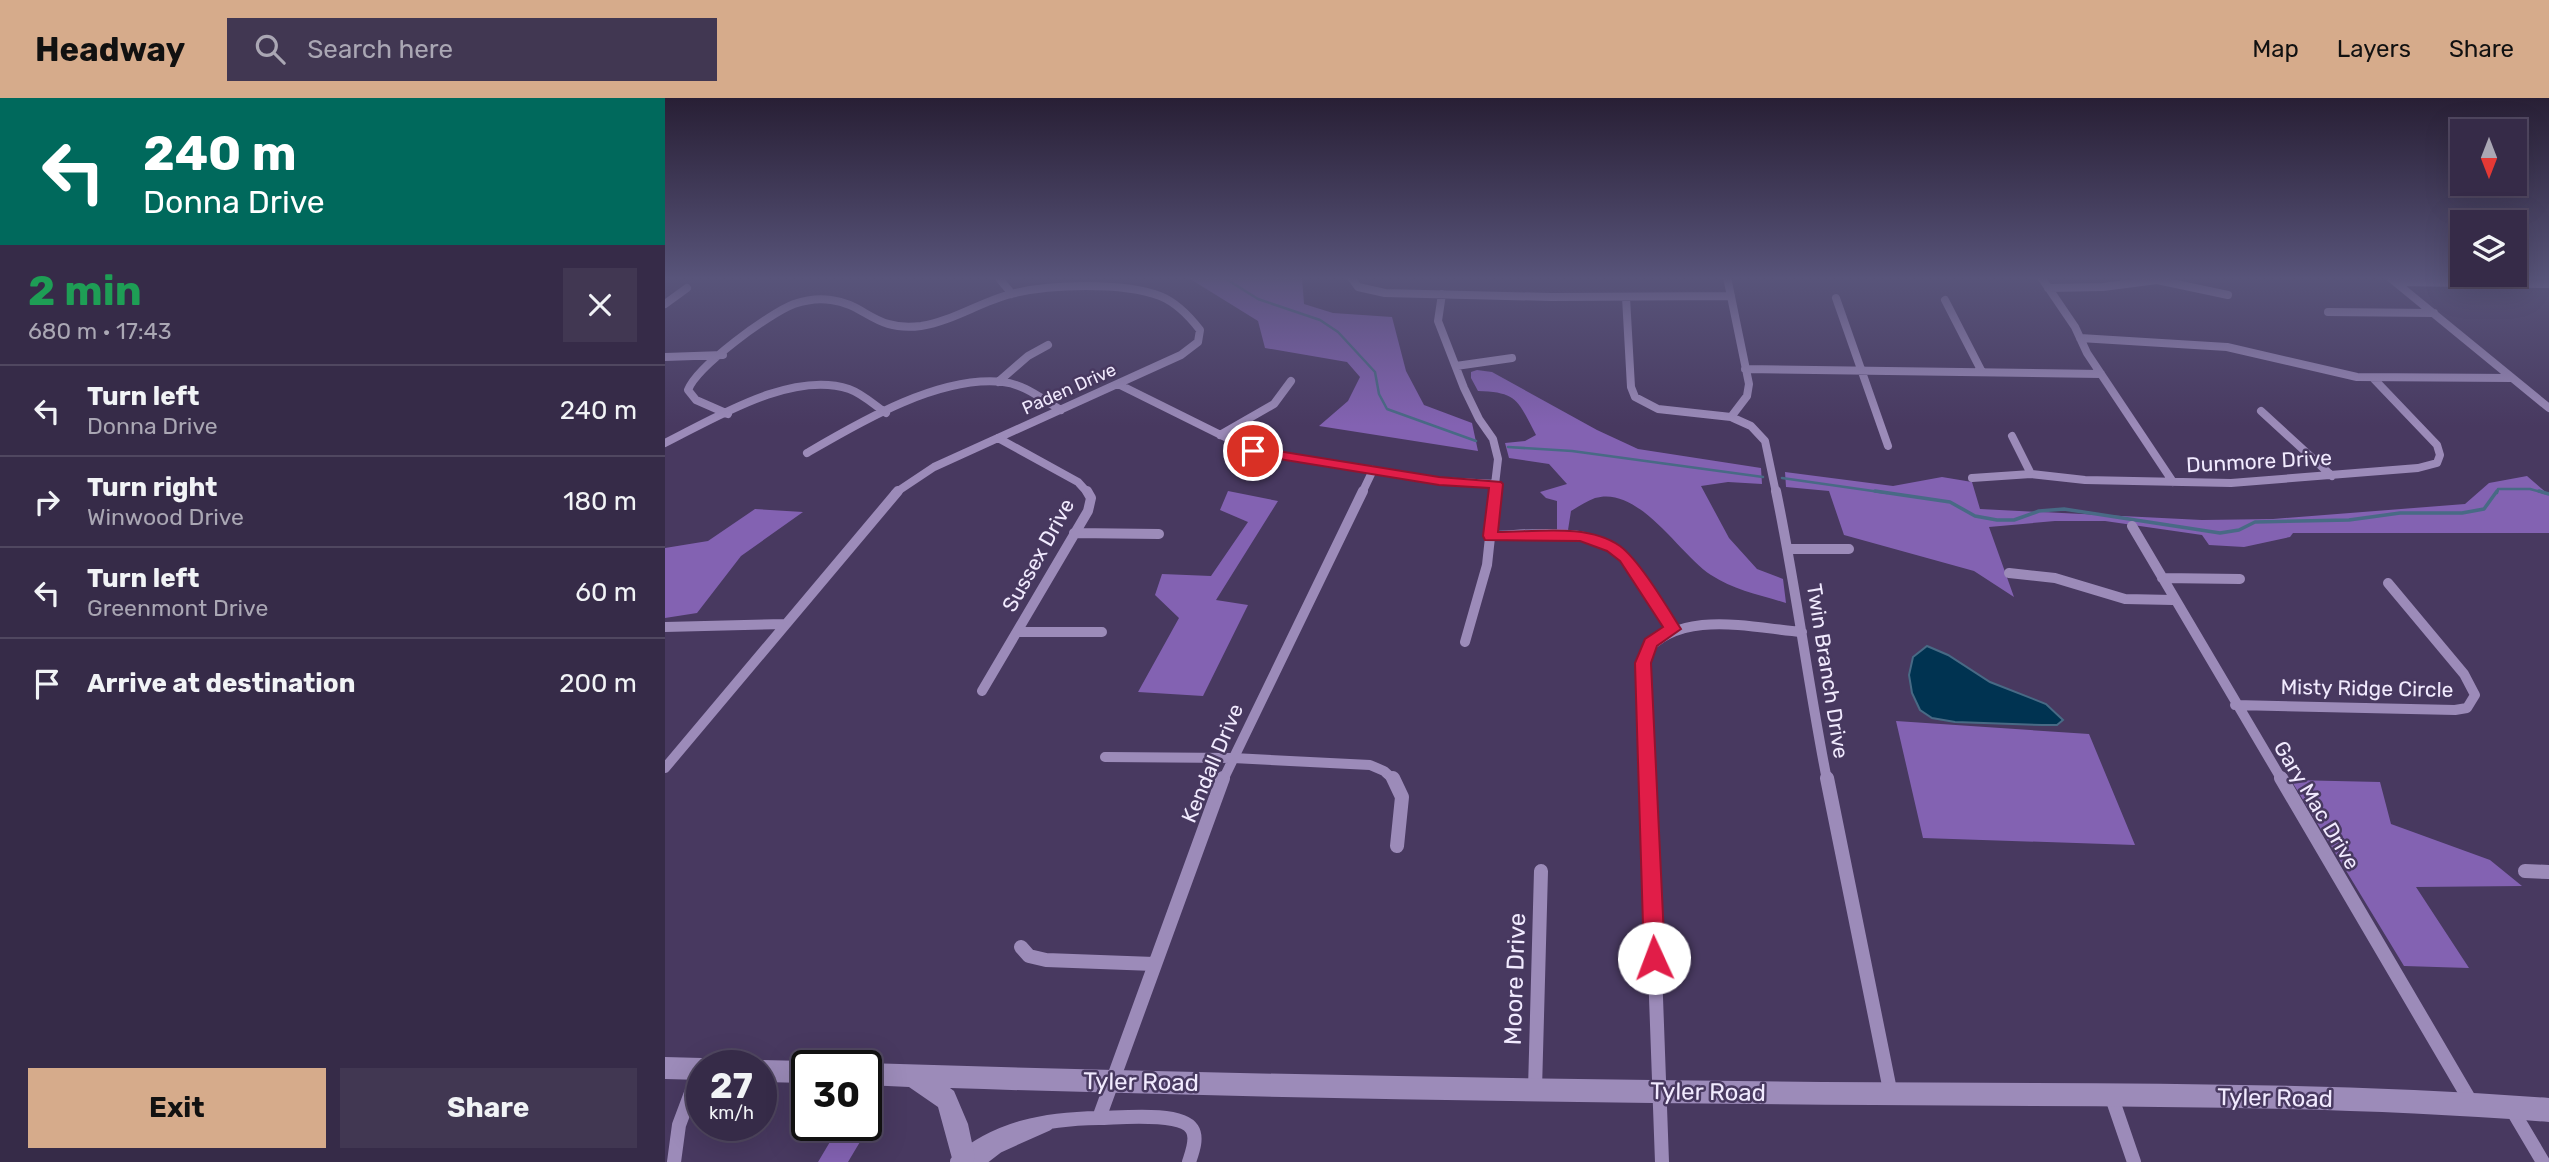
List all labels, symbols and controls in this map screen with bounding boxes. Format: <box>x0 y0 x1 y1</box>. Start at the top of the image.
search box <box>227 18 717 81</box>
text: Headway <box>35 30 185 69</box>
icon: search <box>251 30 289 68</box>
text: Search here <box>307 34 453 65</box>
text: Map <box>2252 35 2299 63</box>
text: Layers <box>2337 35 2411 63</box>
text: Share <box>2449 35 2514 63</box>
north arrow <box>2450 119 2527 196</box>
map controls <box>2450 119 2527 287</box>
text: 240 m <box>143 124 297 182</box>
icon: left <box>28 126 119 217</box>
text: Donna Drive <box>143 183 325 221</box>
button: layers <box>2450 210 2527 287</box>
text: 2 min <box>28 266 142 316</box>
button: close <box>563 268 637 342</box>
text: 680 m · 17:43 <box>28 317 172 345</box>
street label: Paden Drive <box>1019 358 1119 420</box>
text: Turn left <box>87 381 199 412</box>
icon: left <box>28 392 66 430</box>
text: 240 m <box>560 395 637 426</box>
text: Donna Drive <box>87 412 218 440</box>
pin <box>1223 421 1283 481</box>
icon: arrive <box>1234 432 1272 470</box>
street label: Dunmore Drive <box>2186 445 2332 477</box>
text: Turn right <box>87 472 217 503</box>
icon: right <box>28 483 66 521</box>
text: 180 m <box>563 486 637 517</box>
street label: Sussex Drive <box>997 494 1079 616</box>
text: Winwood Drive <box>87 503 244 531</box>
text: Turn left <box>87 563 199 594</box>
icon: left <box>28 574 66 612</box>
text: 60 m <box>575 577 637 608</box>
street label: Twin Branch Drive <box>1802 582 1854 760</box>
text: Greenmont Drive <box>87 594 268 622</box>
icon: arrive <box>28 665 66 703</box>
text: Arrive at destination <box>87 668 355 699</box>
text: 200 m <box>559 668 637 699</box>
street label: Misty Ridge Circle <box>2280 674 2454 702</box>
street label: Kendall Drive <box>1176 700 1248 826</box>
street label: Gary Mac Drive <box>2269 736 2365 874</box>
street label: Moore Drive <box>1499 912 1531 1046</box>
position arrow <box>1617 921 1691 995</box>
speed limit sign: 30 <box>791 1050 882 1141</box>
text: 27 <box>710 1065 753 1107</box>
street label: Tyler Road <box>1083 1067 1199 1097</box>
button: Exit <box>28 1068 326 1148</box>
button: Share <box>340 1068 637 1148</box>
street label: Tyler Road <box>1650 1077 1766 1107</box>
street label: Tyler Road <box>2217 1083 2333 1113</box>
text: km/h <box>709 1102 754 1124</box>

